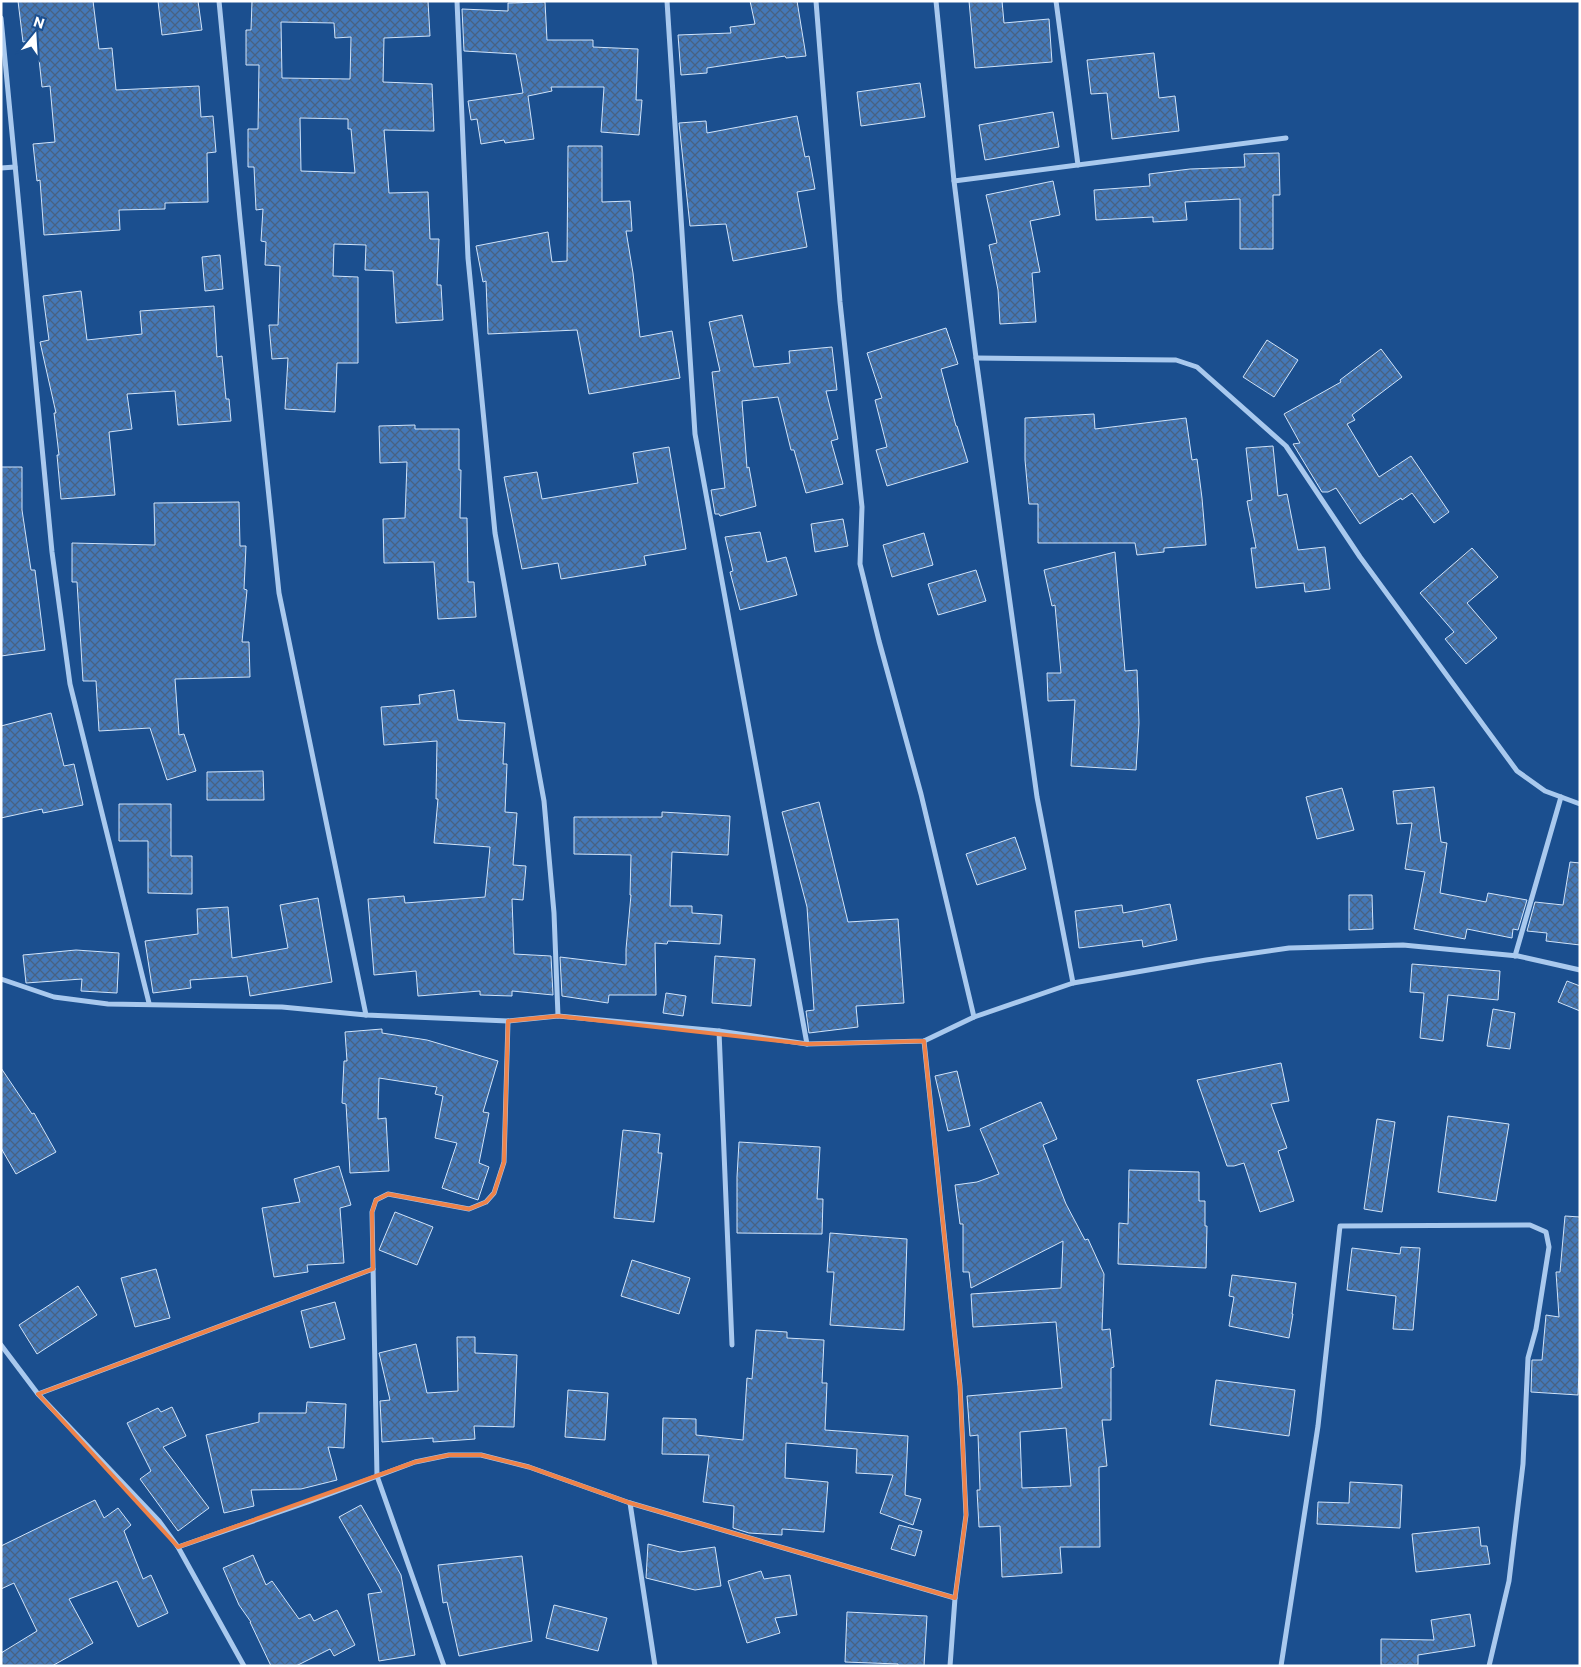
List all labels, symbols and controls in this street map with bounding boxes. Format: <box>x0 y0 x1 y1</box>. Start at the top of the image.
north arrow <box>10 10 60 60</box>
text: N <box>32 12 47 32</box>

